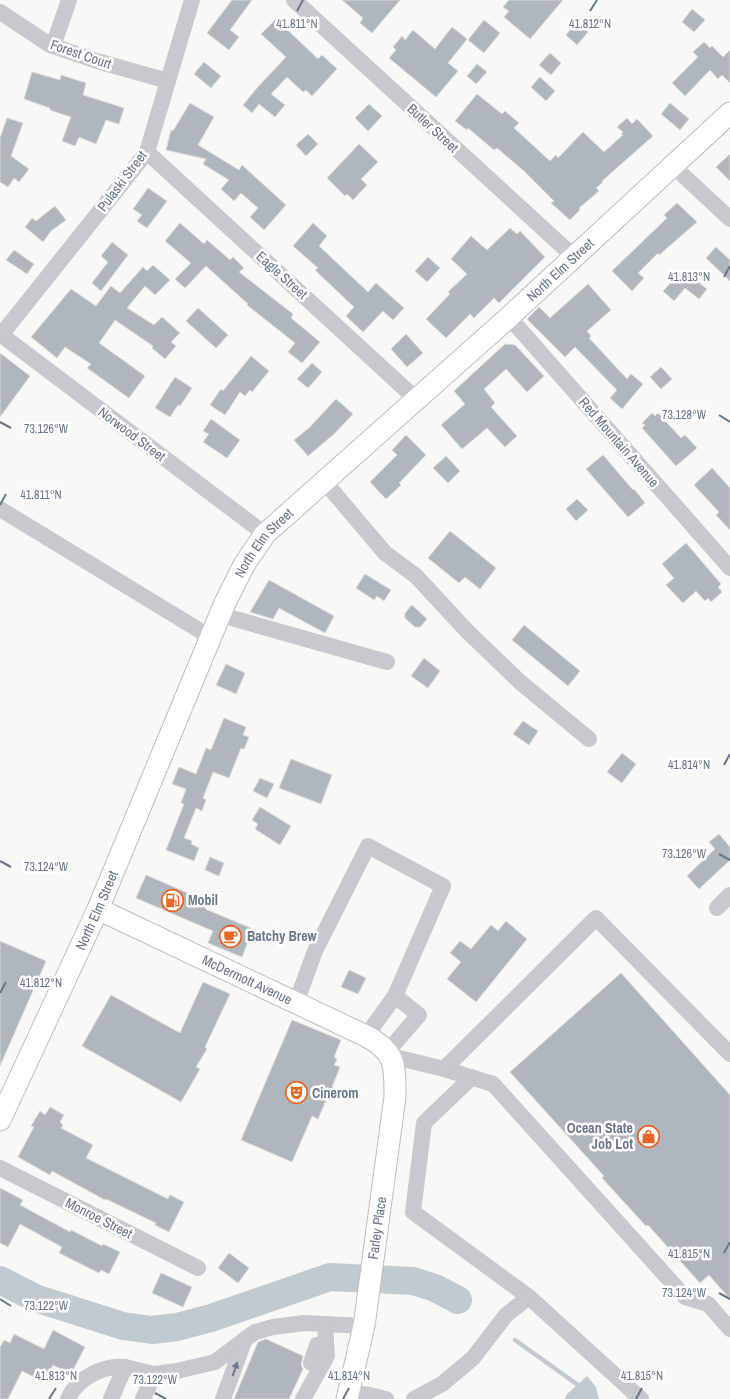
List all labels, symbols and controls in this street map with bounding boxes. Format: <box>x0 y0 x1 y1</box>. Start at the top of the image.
text: 41.811°N <box>276 16 318 32</box>
text: 41.812°N <box>569 16 611 32</box>
street label: Forest Court <box>48 35 114 73</box>
street label: Butler Street <box>404 100 462 156</box>
street label: Pulaski Street <box>93 147 151 215</box>
street label: North Elm Street <box>523 234 597 305</box>
street label: Eagle Street <box>252 247 312 303</box>
text: 41.813°N <box>668 269 710 285</box>
street label: Red Mountain Avenue <box>575 393 663 491</box>
street label: Norwood Street <box>95 403 169 465</box>
text: 73.128°W <box>662 407 707 423</box>
text: 73.126°W <box>24 421 69 437</box>
text: 41.811°N <box>20 487 62 503</box>
street label: North Elm Street <box>230 504 297 581</box>
text: 41.814°N <box>668 757 710 773</box>
text: 73.126°W <box>662 846 707 862</box>
text: 73.124°W <box>24 859 69 875</box>
street label: North Elm Street <box>71 868 122 953</box>
fuel station icon: Mobil <box>160 888 184 912</box>
place label: Mobil <box>188 891 218 909</box>
cafe icon: Batchy Brew <box>219 924 243 948</box>
place label: Batchy Brew <box>247 927 317 945</box>
street label: McDermott Avenue <box>199 951 295 1009</box>
text: 41.812°N <box>20 975 62 991</box>
theatre icon: Cinerom <box>284 1081 308 1105</box>
place label: Cinerom <box>312 1084 359 1102</box>
place label: Ocean State Job Lot <box>567 1119 633 1153</box>
shop icon: Ocean State Job Lot <box>637 1124 661 1148</box>
street label: Monroe Street <box>63 1193 135 1243</box>
street label: Farley Place <box>364 1195 390 1261</box>
text: 41.815°N <box>668 1246 710 1262</box>
text: 73.124°W <box>662 1285 707 1301</box>
text: 73.122°W <box>24 1298 69 1314</box>
one-way arrow <box>231 1362 239 1377</box>
text: 41.813°N <box>35 1368 77 1384</box>
text: 41.814°N <box>328 1368 370 1384</box>
text: 41.815°N <box>621 1368 663 1384</box>
text: 73.122°W <box>133 1372 178 1388</box>

